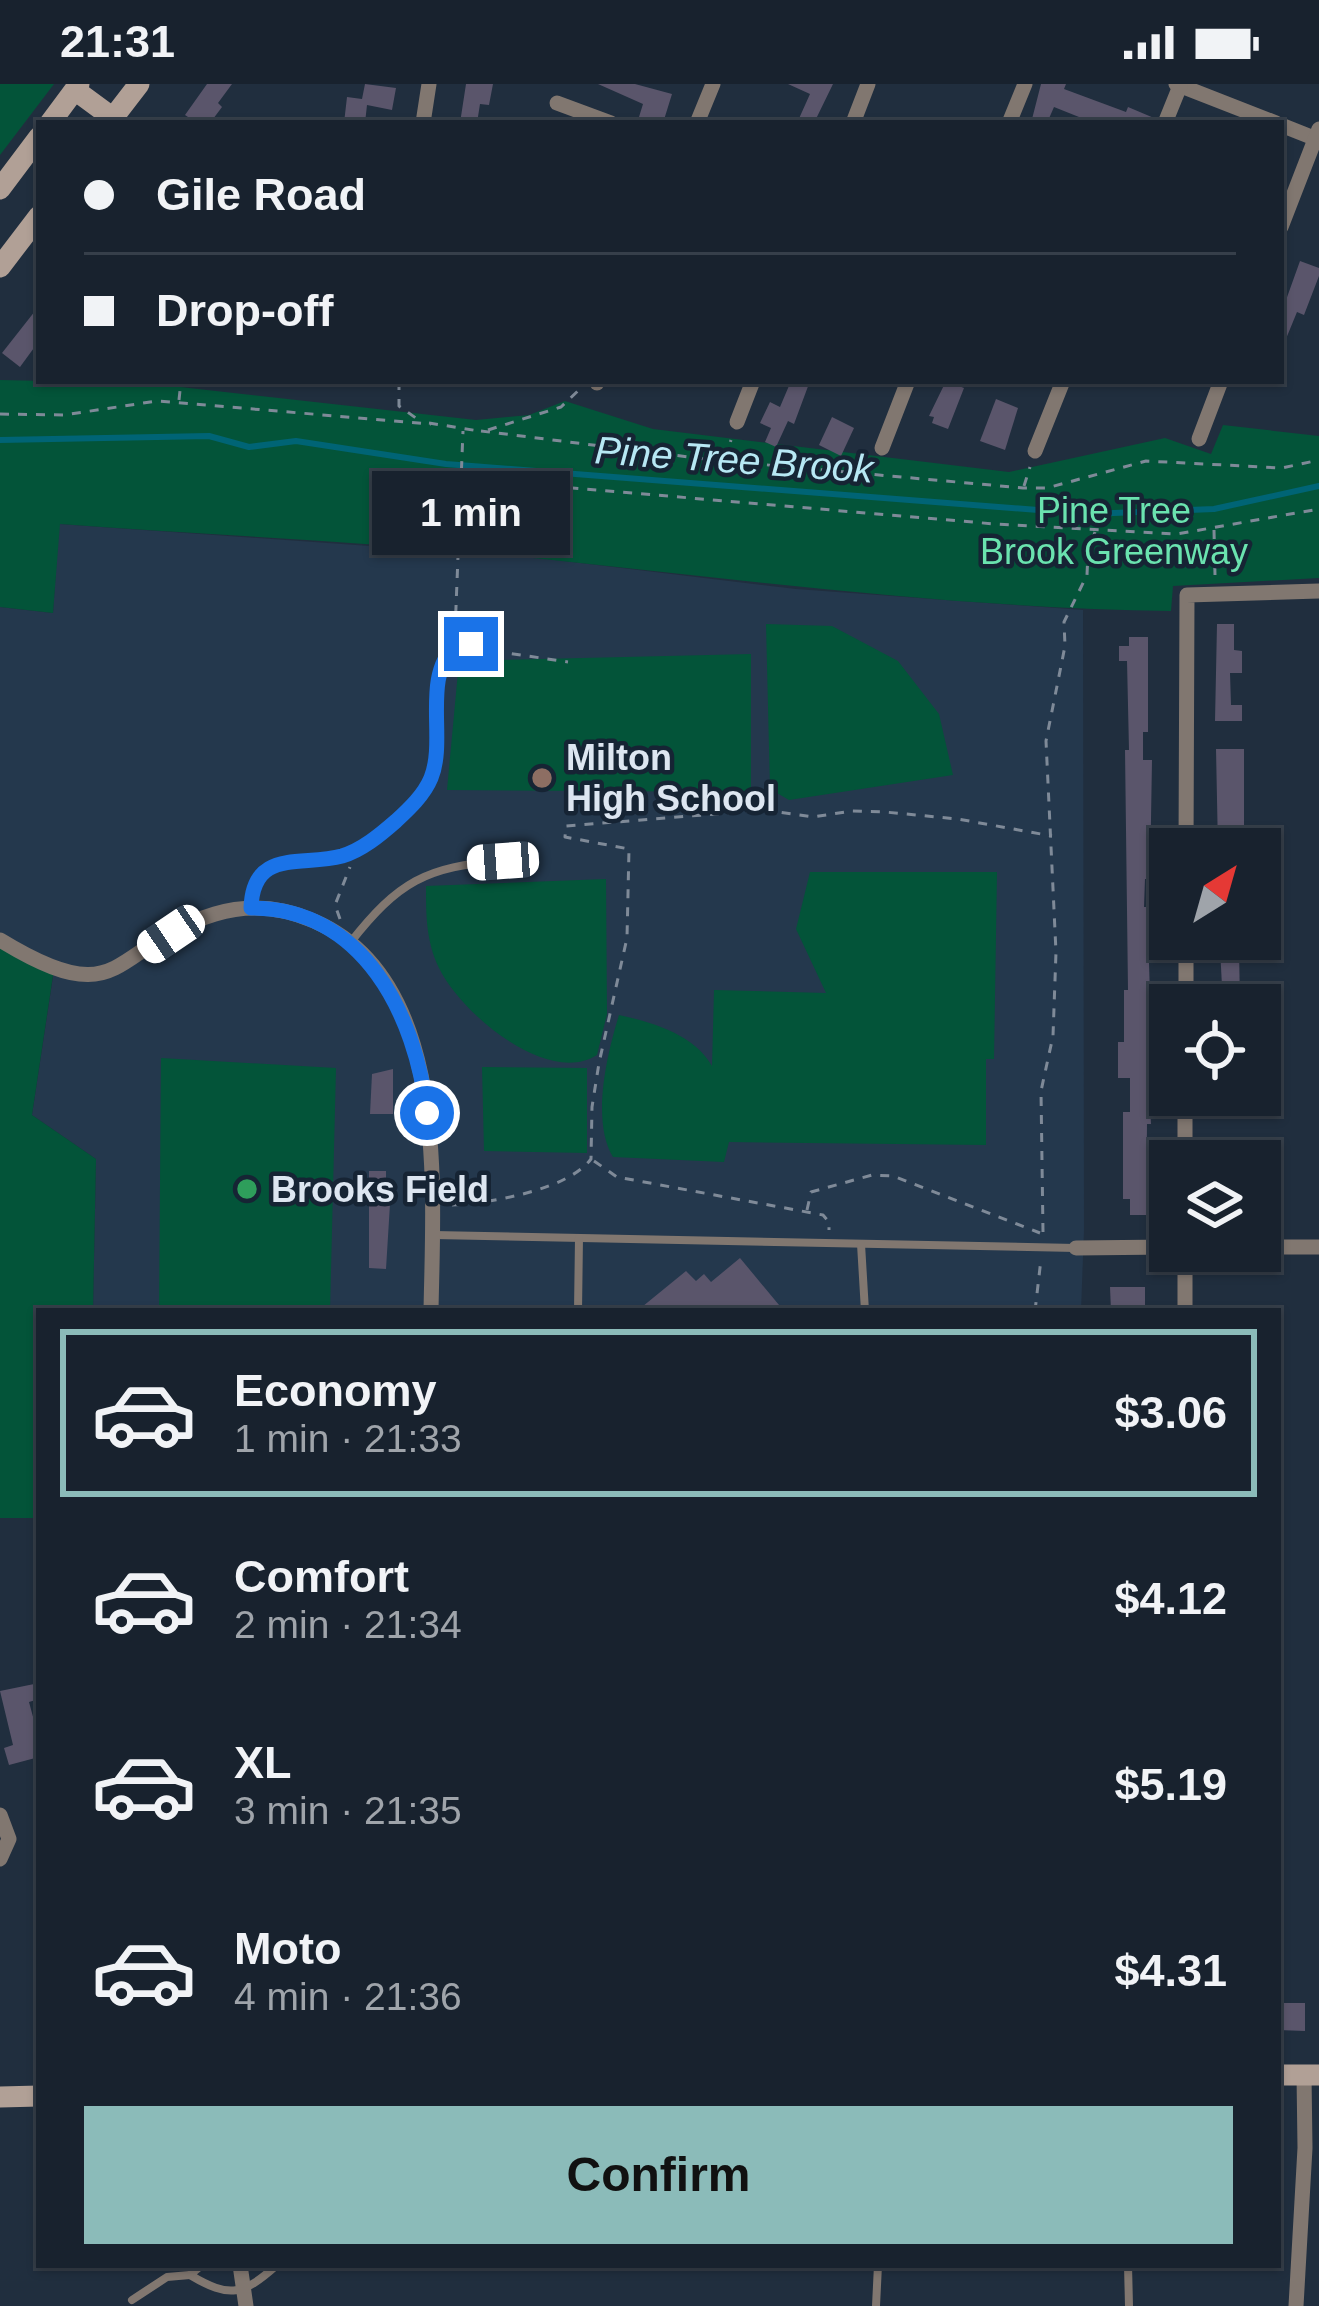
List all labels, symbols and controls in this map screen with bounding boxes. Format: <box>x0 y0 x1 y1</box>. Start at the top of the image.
text: 21:31 <box>60 16 175 67</box>
text: Gile Road <box>156 169 366 220</box>
text: Drop-off <box>156 285 333 336</box>
water label: Pine Tree Brook <box>593 428 877 491</box>
callout: 1 min <box>372 470 570 554</box>
park label: Pine Tree Brook Greenway <box>980 490 1248 572</box>
text: 1 min <box>420 491 522 534</box>
route end <box>444 617 498 671</box>
place label: Milton High School <box>566 737 776 819</box>
marker: Milton High School <box>529 765 555 791</box>
north arrow <box>1149 828 1281 960</box>
map controls <box>1149 828 1281 1272</box>
car <box>466 841 540 881</box>
car <box>131 899 211 969</box>
button: locate <box>1149 984 1281 1116</box>
route start <box>400 1086 454 1140</box>
button: layers <box>1149 1140 1281 1272</box>
place label: Brooks Field <box>271 1169 489 1210</box>
marker: Brooks Field <box>234 1176 260 1202</box>
icon: car <box>90 1359 198 1467</box>
text: Economy <box>234 1365 437 1416</box>
text: $3.06 <box>1114 1387 1227 1438</box>
text: 1 min · 21:33 <box>234 1417 462 1460</box>
icon: car <box>90 1545 198 1653</box>
text: Comfort <box>234 1551 409 1602</box>
text: $4.12 <box>1114 1573 1227 1624</box>
text: 2 min · 21:34 <box>234 1603 462 1646</box>
icon: car <box>90 1731 198 1839</box>
text: XL <box>234 1737 292 1788</box>
text: $5.19 <box>1114 1759 1227 1810</box>
text: 3 min · 21:35 <box>234 1789 462 1832</box>
icon: car <box>90 1917 198 2025</box>
text: Moto <box>234 1923 341 1974</box>
text: $4.31 <box>1114 1945 1227 1996</box>
text: 4 min · 21:36 <box>234 1975 462 2018</box>
button: Confirm <box>84 2106 1233 2244</box>

